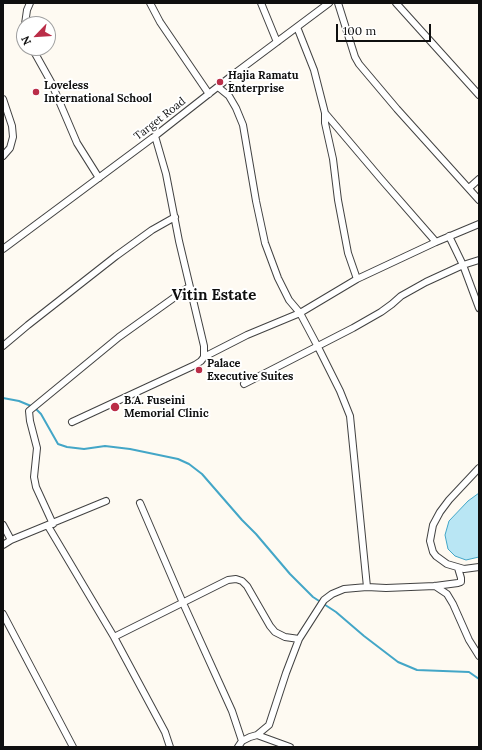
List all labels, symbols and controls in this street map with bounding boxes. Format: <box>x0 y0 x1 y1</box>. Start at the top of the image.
north arrow <box>16 16 56 56</box>
scale bar <box>338 16 433 42</box>
text: 100 m <box>343 23 376 38</box>
text: N <box>18 34 34 47</box>
place label: Hajia Ramatu Enterprise <box>228 69 299 95</box>
marker: Hajia Ramatu Enterprise <box>215 77 225 87</box>
place label: Loveless International School <box>44 79 152 105</box>
marker: Loveless International School <box>31 87 41 97</box>
street label: Target Road <box>132 95 188 143</box>
district label: Vitin Estate <box>172 287 256 305</box>
place label: Palace Executive Suites <box>207 357 293 383</box>
marker: Palace Executive Suites <box>194 365 204 375</box>
place label: B.A. Fuseini Memorial Clinic <box>124 394 209 420</box>
marker: B.A. Fuseini Memorial Clinic <box>109 401 121 413</box>

